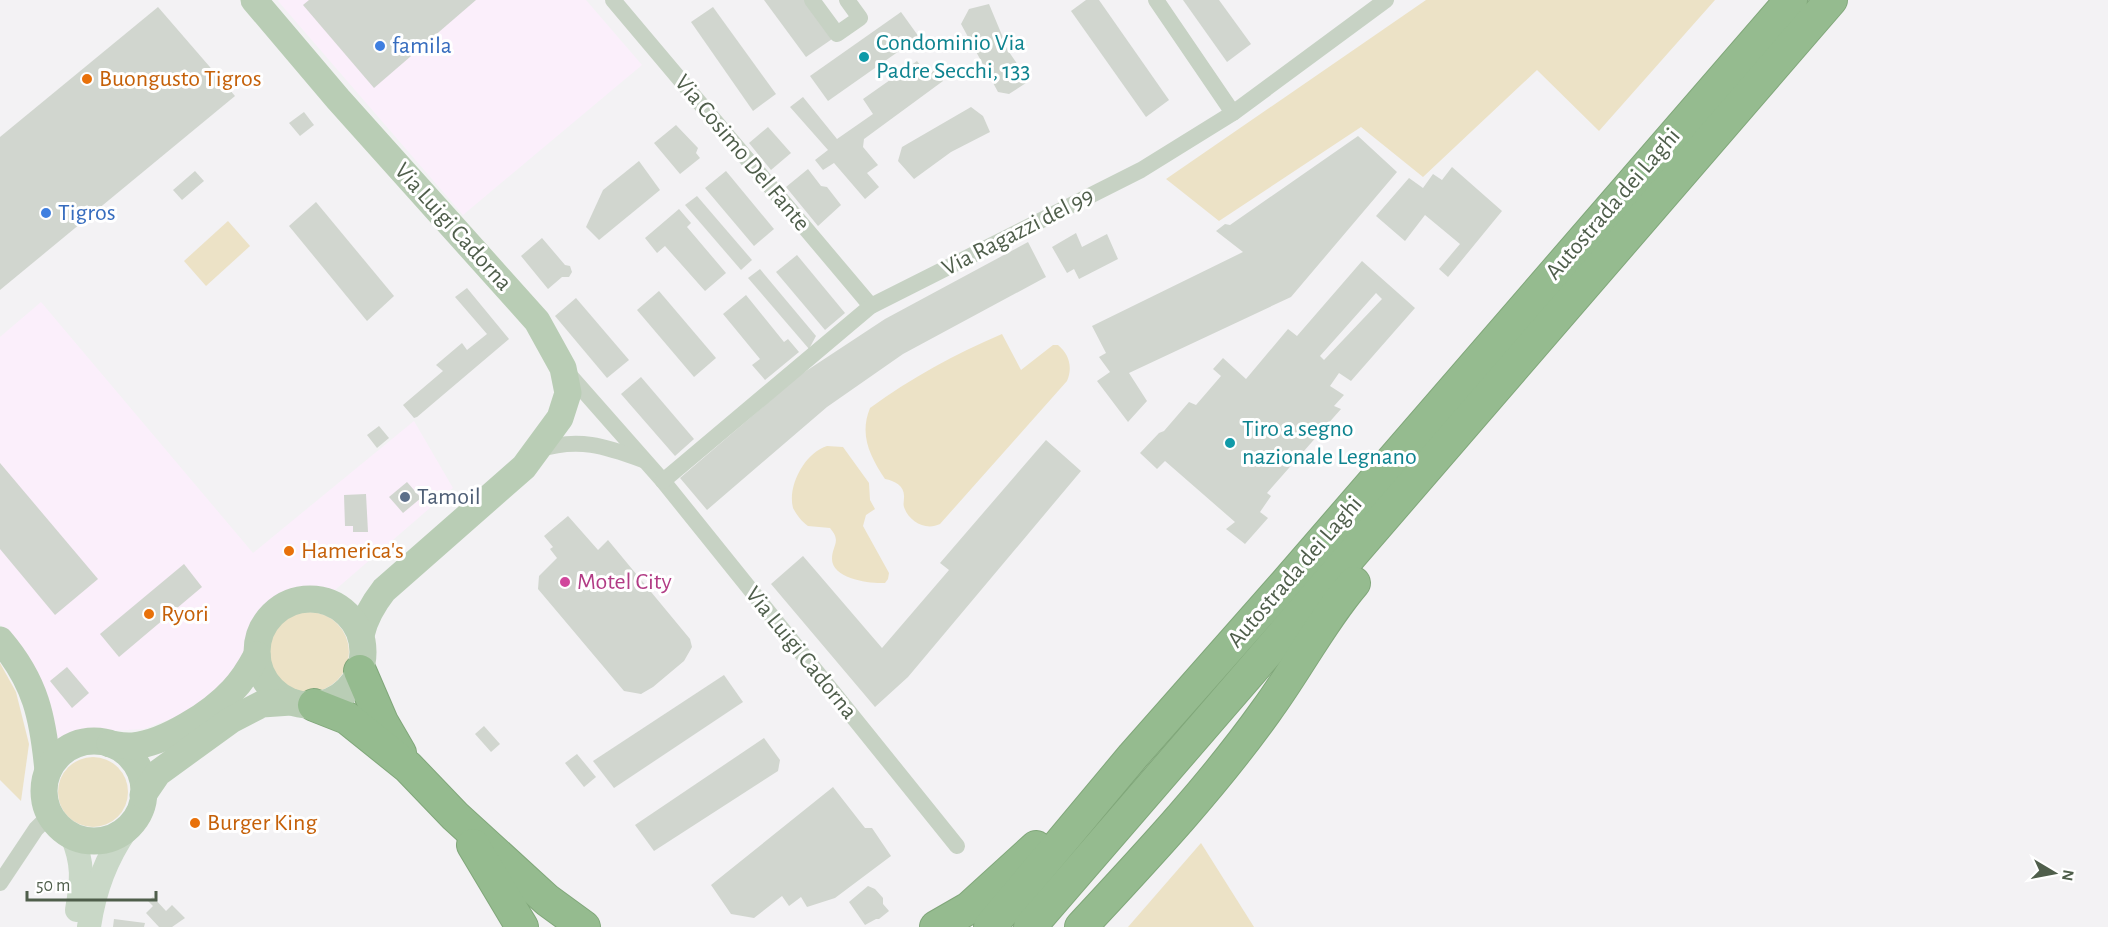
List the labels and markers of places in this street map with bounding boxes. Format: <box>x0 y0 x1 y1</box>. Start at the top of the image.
place label: Condominio Via Padre Secchi, 133 <box>876 31 1030 83</box>
place label: famila <box>392 34 452 58</box>
marker: famila <box>373 39 387 53</box>
marker: Condominio Via Padre Secchi, 133 <box>857 50 871 64</box>
place label: Buongusto Tigros <box>99 67 262 91</box>
marker: Buongusto Tigros <box>80 72 94 86</box>
place label: Tigros <box>58 201 116 225</box>
marker: Tigros <box>39 206 53 220</box>
place label: Tiro a segno nazionale Legnano <box>1242 417 1417 469</box>
marker: Tiro a segno nazionale Legnano <box>1223 436 1237 450</box>
place label: Tamoil <box>417 485 481 509</box>
marker: Tamoil <box>398 490 412 504</box>
place label: Hamerica's <box>301 539 404 563</box>
marker: Hamerica's <box>282 544 296 558</box>
place label: Motel City <box>577 570 672 594</box>
marker: Motel City <box>558 575 572 589</box>
place label: Ryori <box>161 602 209 626</box>
marker: Ryori <box>142 607 156 621</box>
place label: Burger King <box>207 811 317 835</box>
marker: Burger King <box>188 816 202 830</box>

